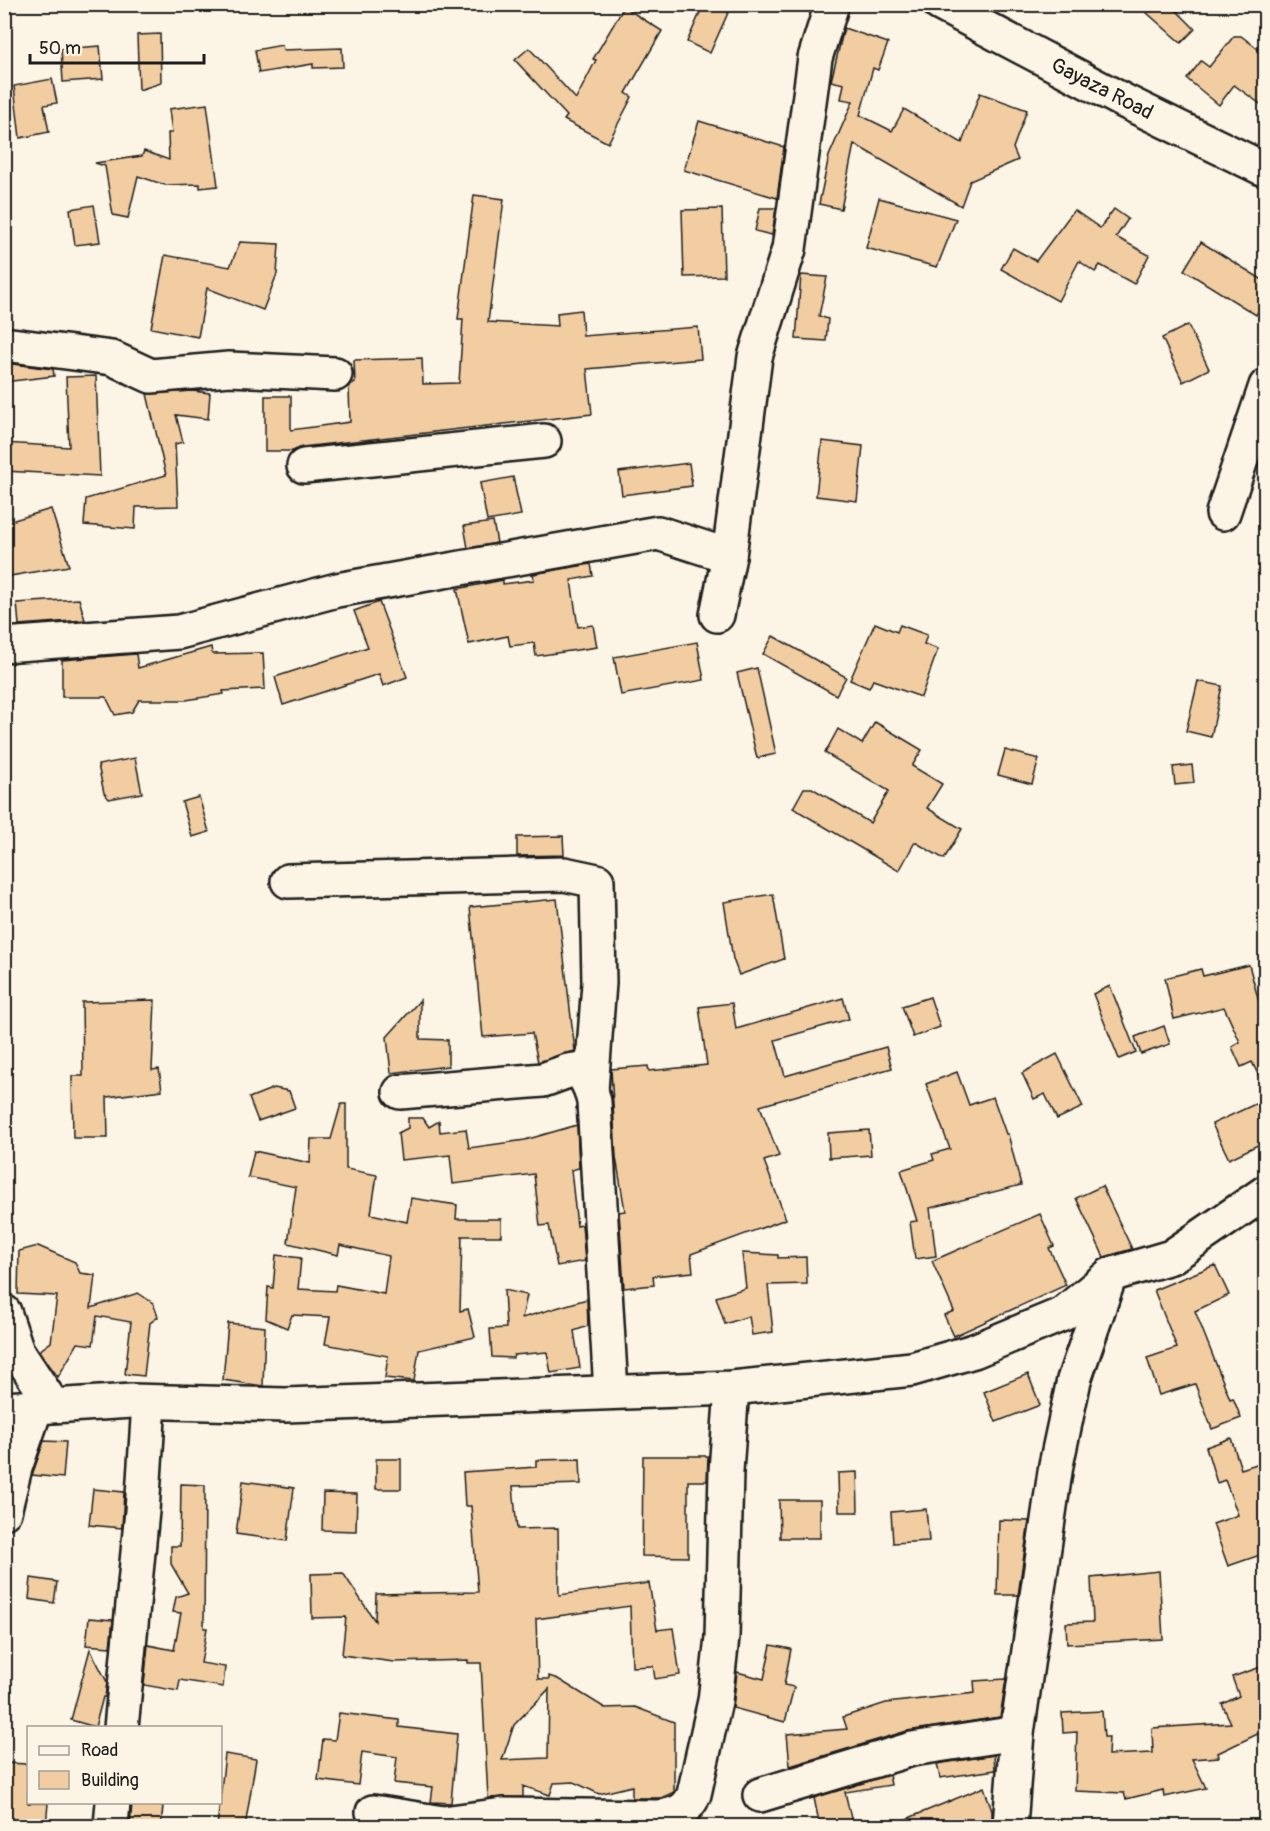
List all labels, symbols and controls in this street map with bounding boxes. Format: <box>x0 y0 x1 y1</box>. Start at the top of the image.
scale bar <box>30 27 204 65</box>
text: 50 m <box>39 37 81 60</box>
street label: Gayaza Road <box>1046 52 1158 126</box>
legend <box>27 1726 222 1804</box>
text: Road <box>81 1739 118 1762</box>
text: Building <box>81 1769 139 1792</box>

